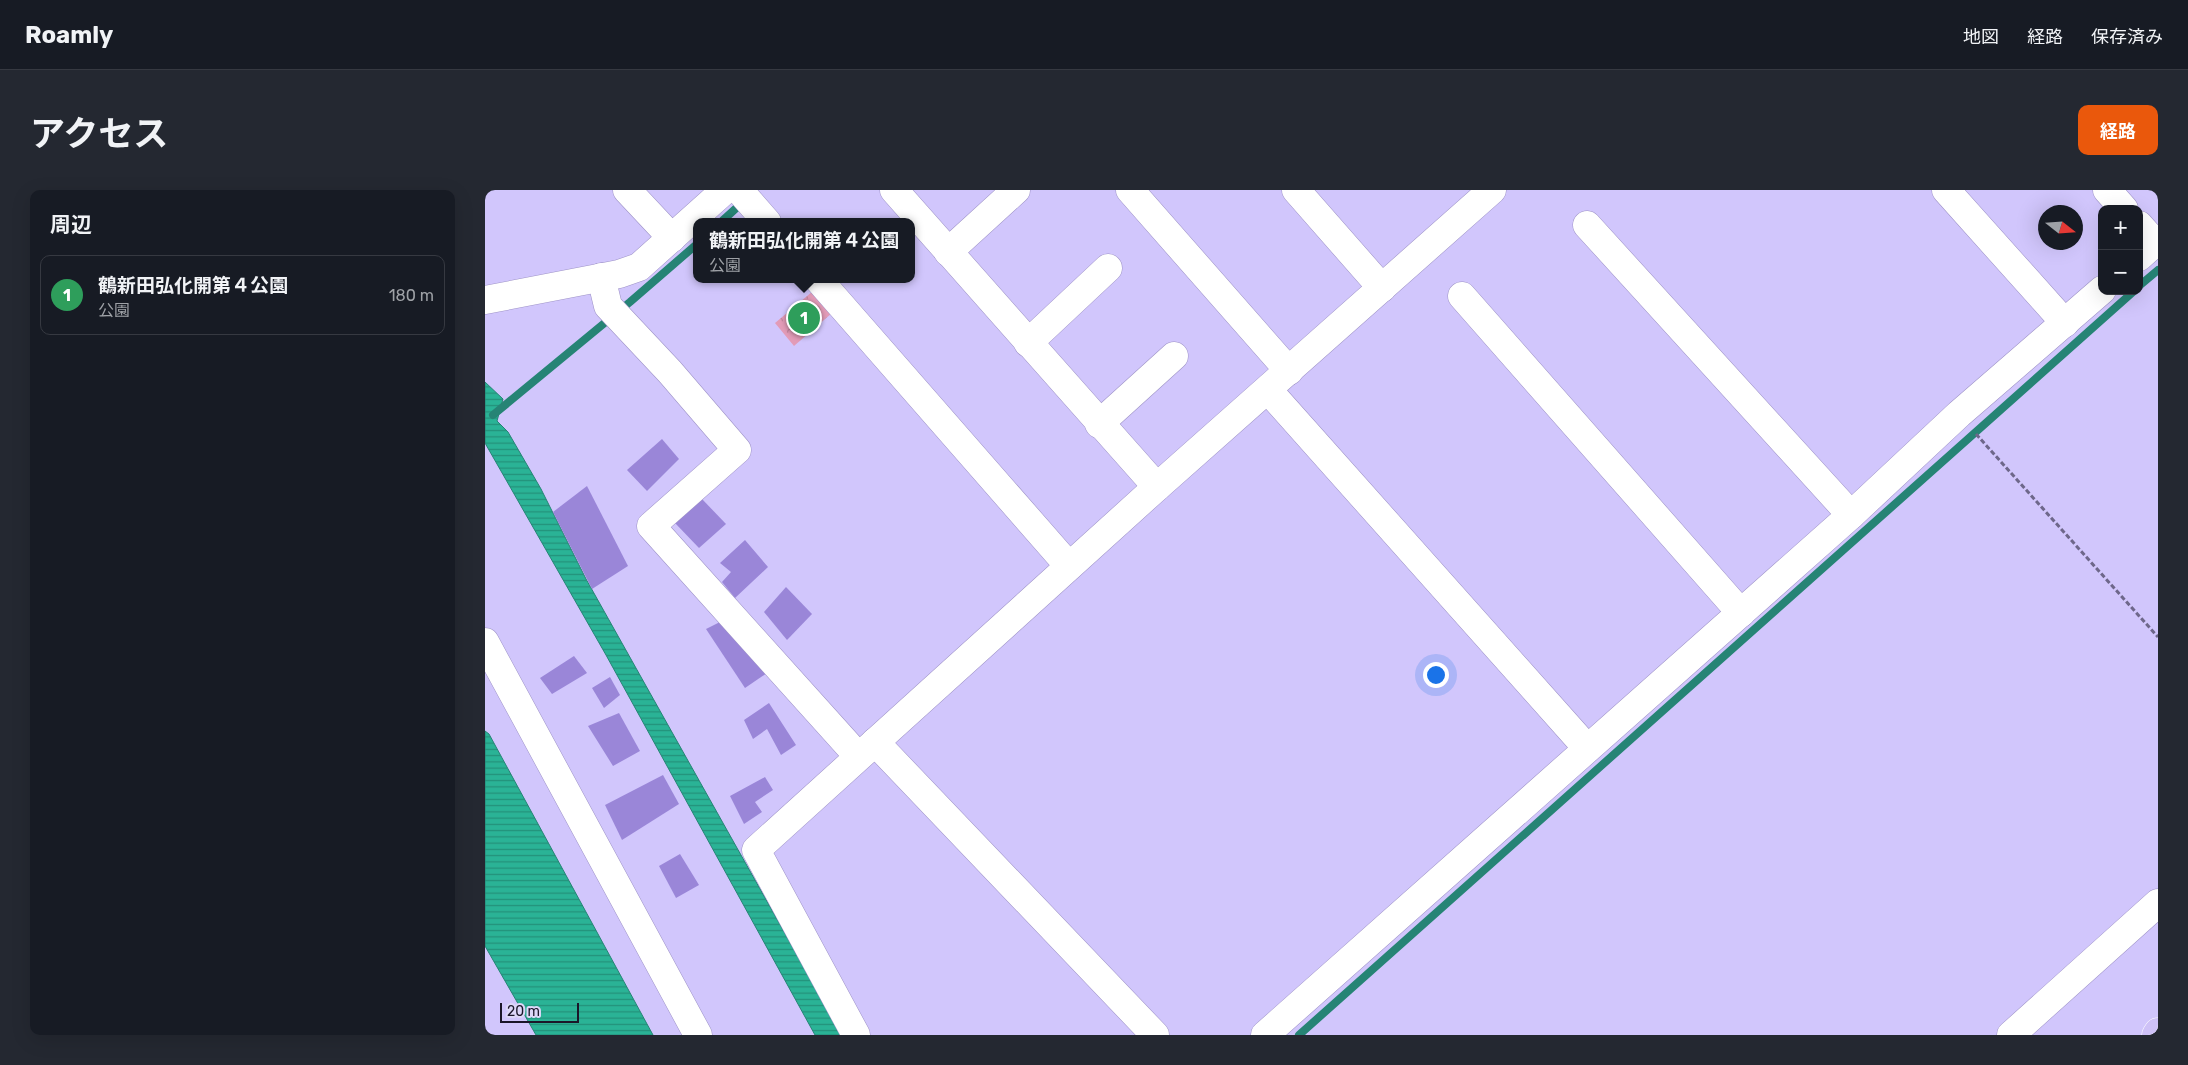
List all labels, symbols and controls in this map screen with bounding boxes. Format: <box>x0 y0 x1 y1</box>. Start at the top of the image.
text: Roamly <box>25 21 113 49</box>
text: 地図 <box>1963 26 1999 48</box>
text: 経路 <box>2027 26 2063 48</box>
text: 保存済み <box>2091 26 2163 48</box>
button: 経路 <box>2078 105 2158 155</box>
text: アクセス <box>30 113 168 155</box>
north arrow <box>2038 205 2083 250</box>
map controls <box>2098 205 2143 295</box>
button: + <box>2098 205 2143 250</box>
text: 周辺 <box>50 212 92 237</box>
popup <box>693 218 915 283</box>
text: 鶴新田弘化開第４公園 <box>709 229 899 252</box>
button: − <box>2098 250 2143 295</box>
text: 公園 <box>709 256 741 275</box>
text: 鶴新田弘化開第４公園 <box>98 274 288 297</box>
text: 1 <box>63 286 71 305</box>
text: 180 m <box>389 286 434 305</box>
pin: 1 <box>788 299 820 337</box>
text: 公園 <box>98 301 130 320</box>
your location <box>1423 662 1449 688</box>
scale bar <box>500 1000 579 1023</box>
text: 20 m <box>507 1003 540 1020</box>

